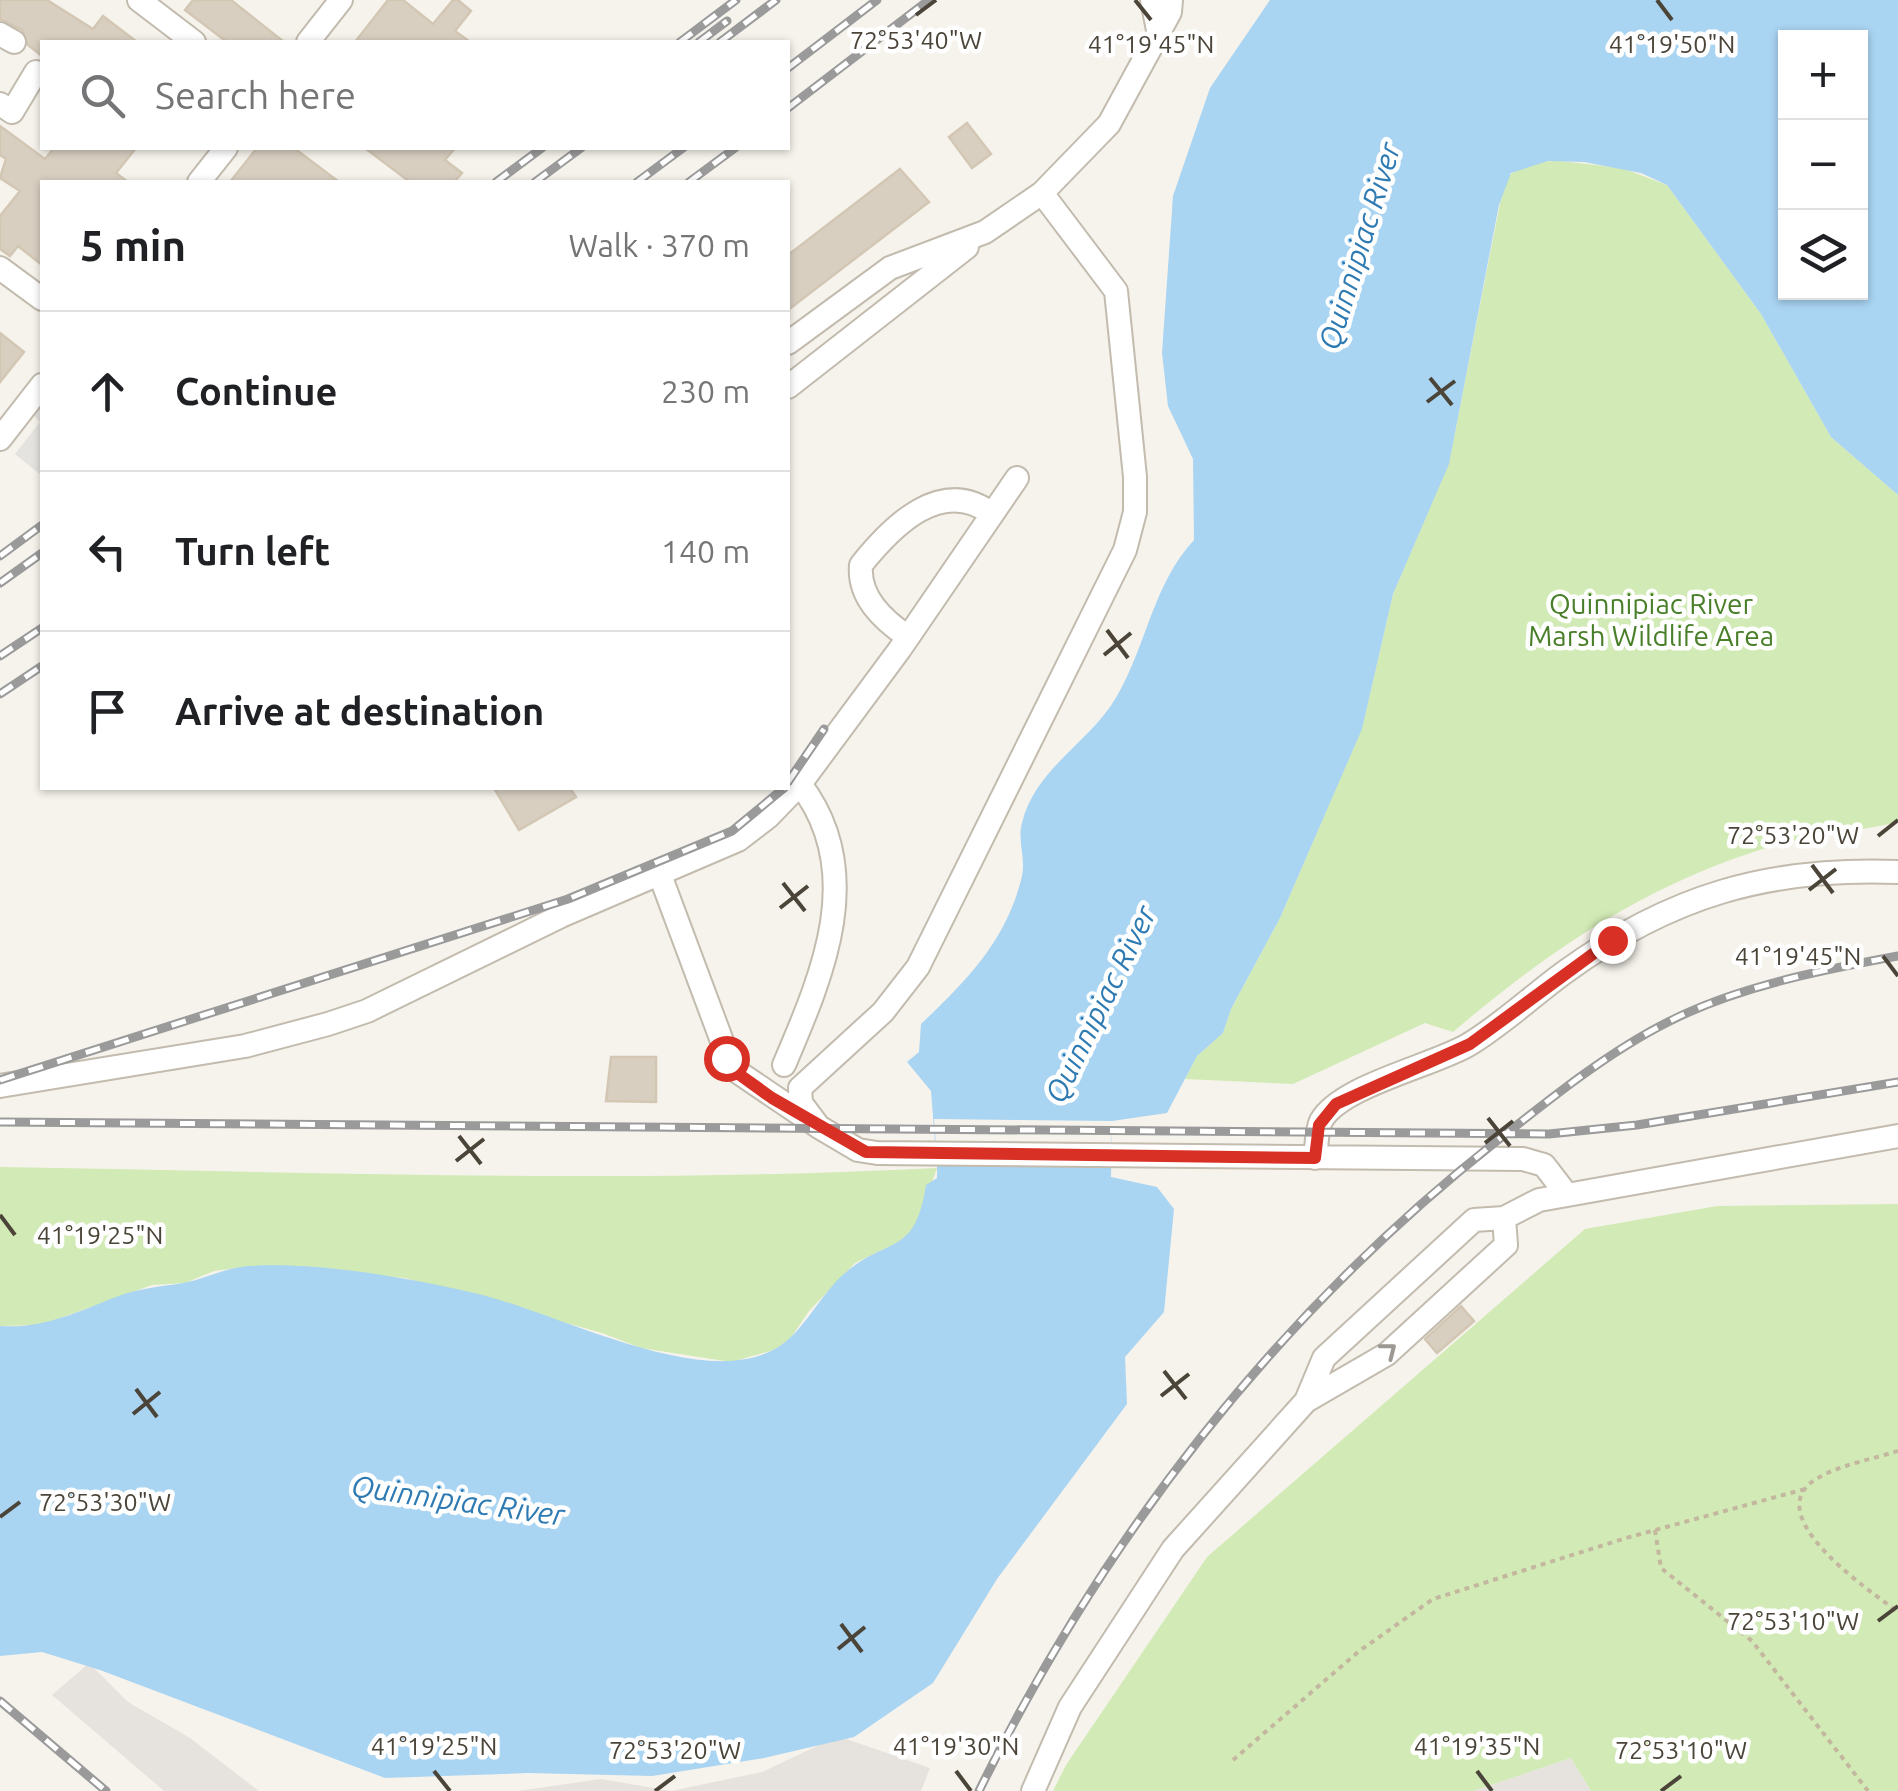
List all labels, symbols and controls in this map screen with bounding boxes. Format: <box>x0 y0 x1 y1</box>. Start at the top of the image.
text: 72°53'40"W <box>850 26 982 54</box>
text: 41°19'45"N <box>1088 30 1214 58</box>
text: 41°19'50"N <box>1609 30 1735 58</box>
map controls <box>1778 30 1868 300</box>
button: + <box>1778 30 1868 120</box>
search box <box>40 40 790 150</box>
icon: search <box>75 68 130 123</box>
text: Search here <box>155 74 356 116</box>
button: − <box>1778 120 1868 210</box>
water label: Quinnipiac River <box>1311 137 1407 354</box>
button: layers <box>1778 210 1868 300</box>
text: 5 min <box>80 222 186 269</box>
text: Walk · 370 m <box>568 227 750 263</box>
icon: ahead <box>80 364 135 419</box>
text: Continue <box>175 370 337 412</box>
text: 230 m <box>661 373 750 409</box>
icon: left <box>80 524 135 579</box>
text: Turn left <box>175 530 330 572</box>
text: 140 m <box>661 533 750 569</box>
park label: Quinnipiac River Marsh Wildlife Area <box>1528 588 1774 651</box>
icon: arrive <box>80 684 135 739</box>
text: Arrive at destination <box>175 690 544 732</box>
text: 72°53'20"W <box>1727 821 1859 849</box>
water label: Quinnipiac River <box>1038 899 1163 1108</box>
route end <box>1590 918 1636 964</box>
text: 41°19'45"N <box>1735 942 1861 970</box>
route start <box>704 1036 750 1082</box>
text: 41°19'25"N <box>37 1221 163 1249</box>
one-way arrow <box>1378 1344 1396 1361</box>
water label: Quinnipiac River <box>349 1468 568 1532</box>
text: 72°53'30"W <box>39 1488 171 1516</box>
text: 72°53'10"W <box>1727 1607 1859 1635</box>
text: 41°19'25"N <box>371 1732 497 1760</box>
text: 41°19'30"N <box>893 1732 1019 1760</box>
text: 41°19'35"N <box>1414 1732 1540 1760</box>
text: 72°53'20"W <box>609 1736 741 1764</box>
text: 72°53'10"W <box>1615 1736 1747 1764</box>

